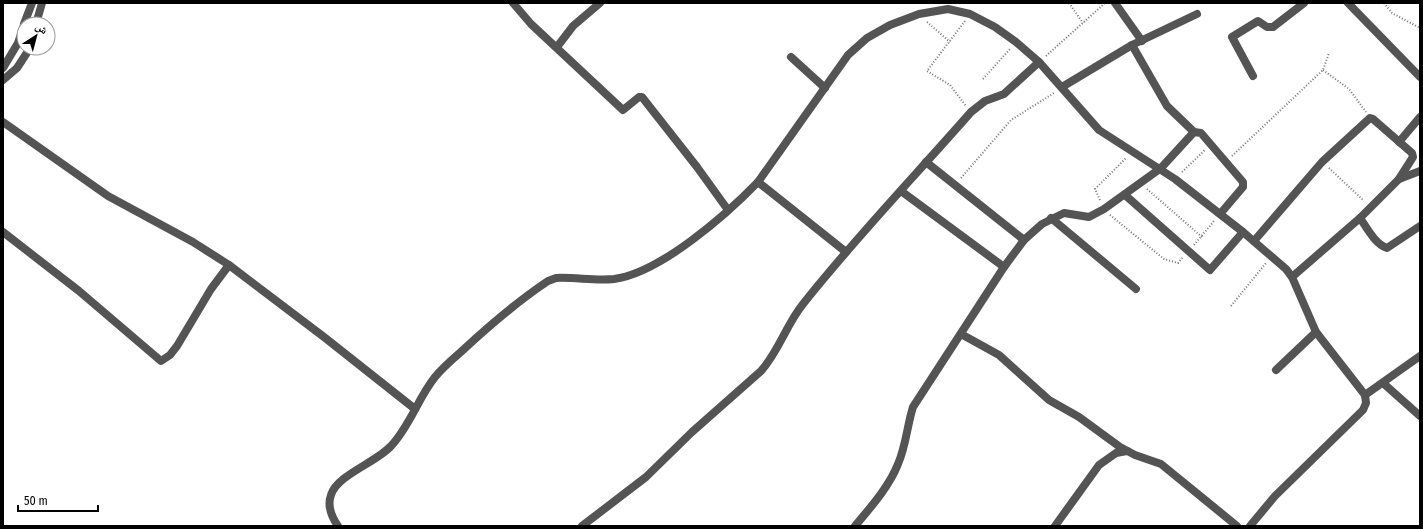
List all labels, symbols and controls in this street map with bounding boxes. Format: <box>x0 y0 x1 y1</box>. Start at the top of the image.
north arrow <box>16 16 56 56</box>
text: ش <box>32 20 50 38</box>
scale bar <box>18 487 98 513</box>
text: 50 m <box>24 494 48 508</box>

